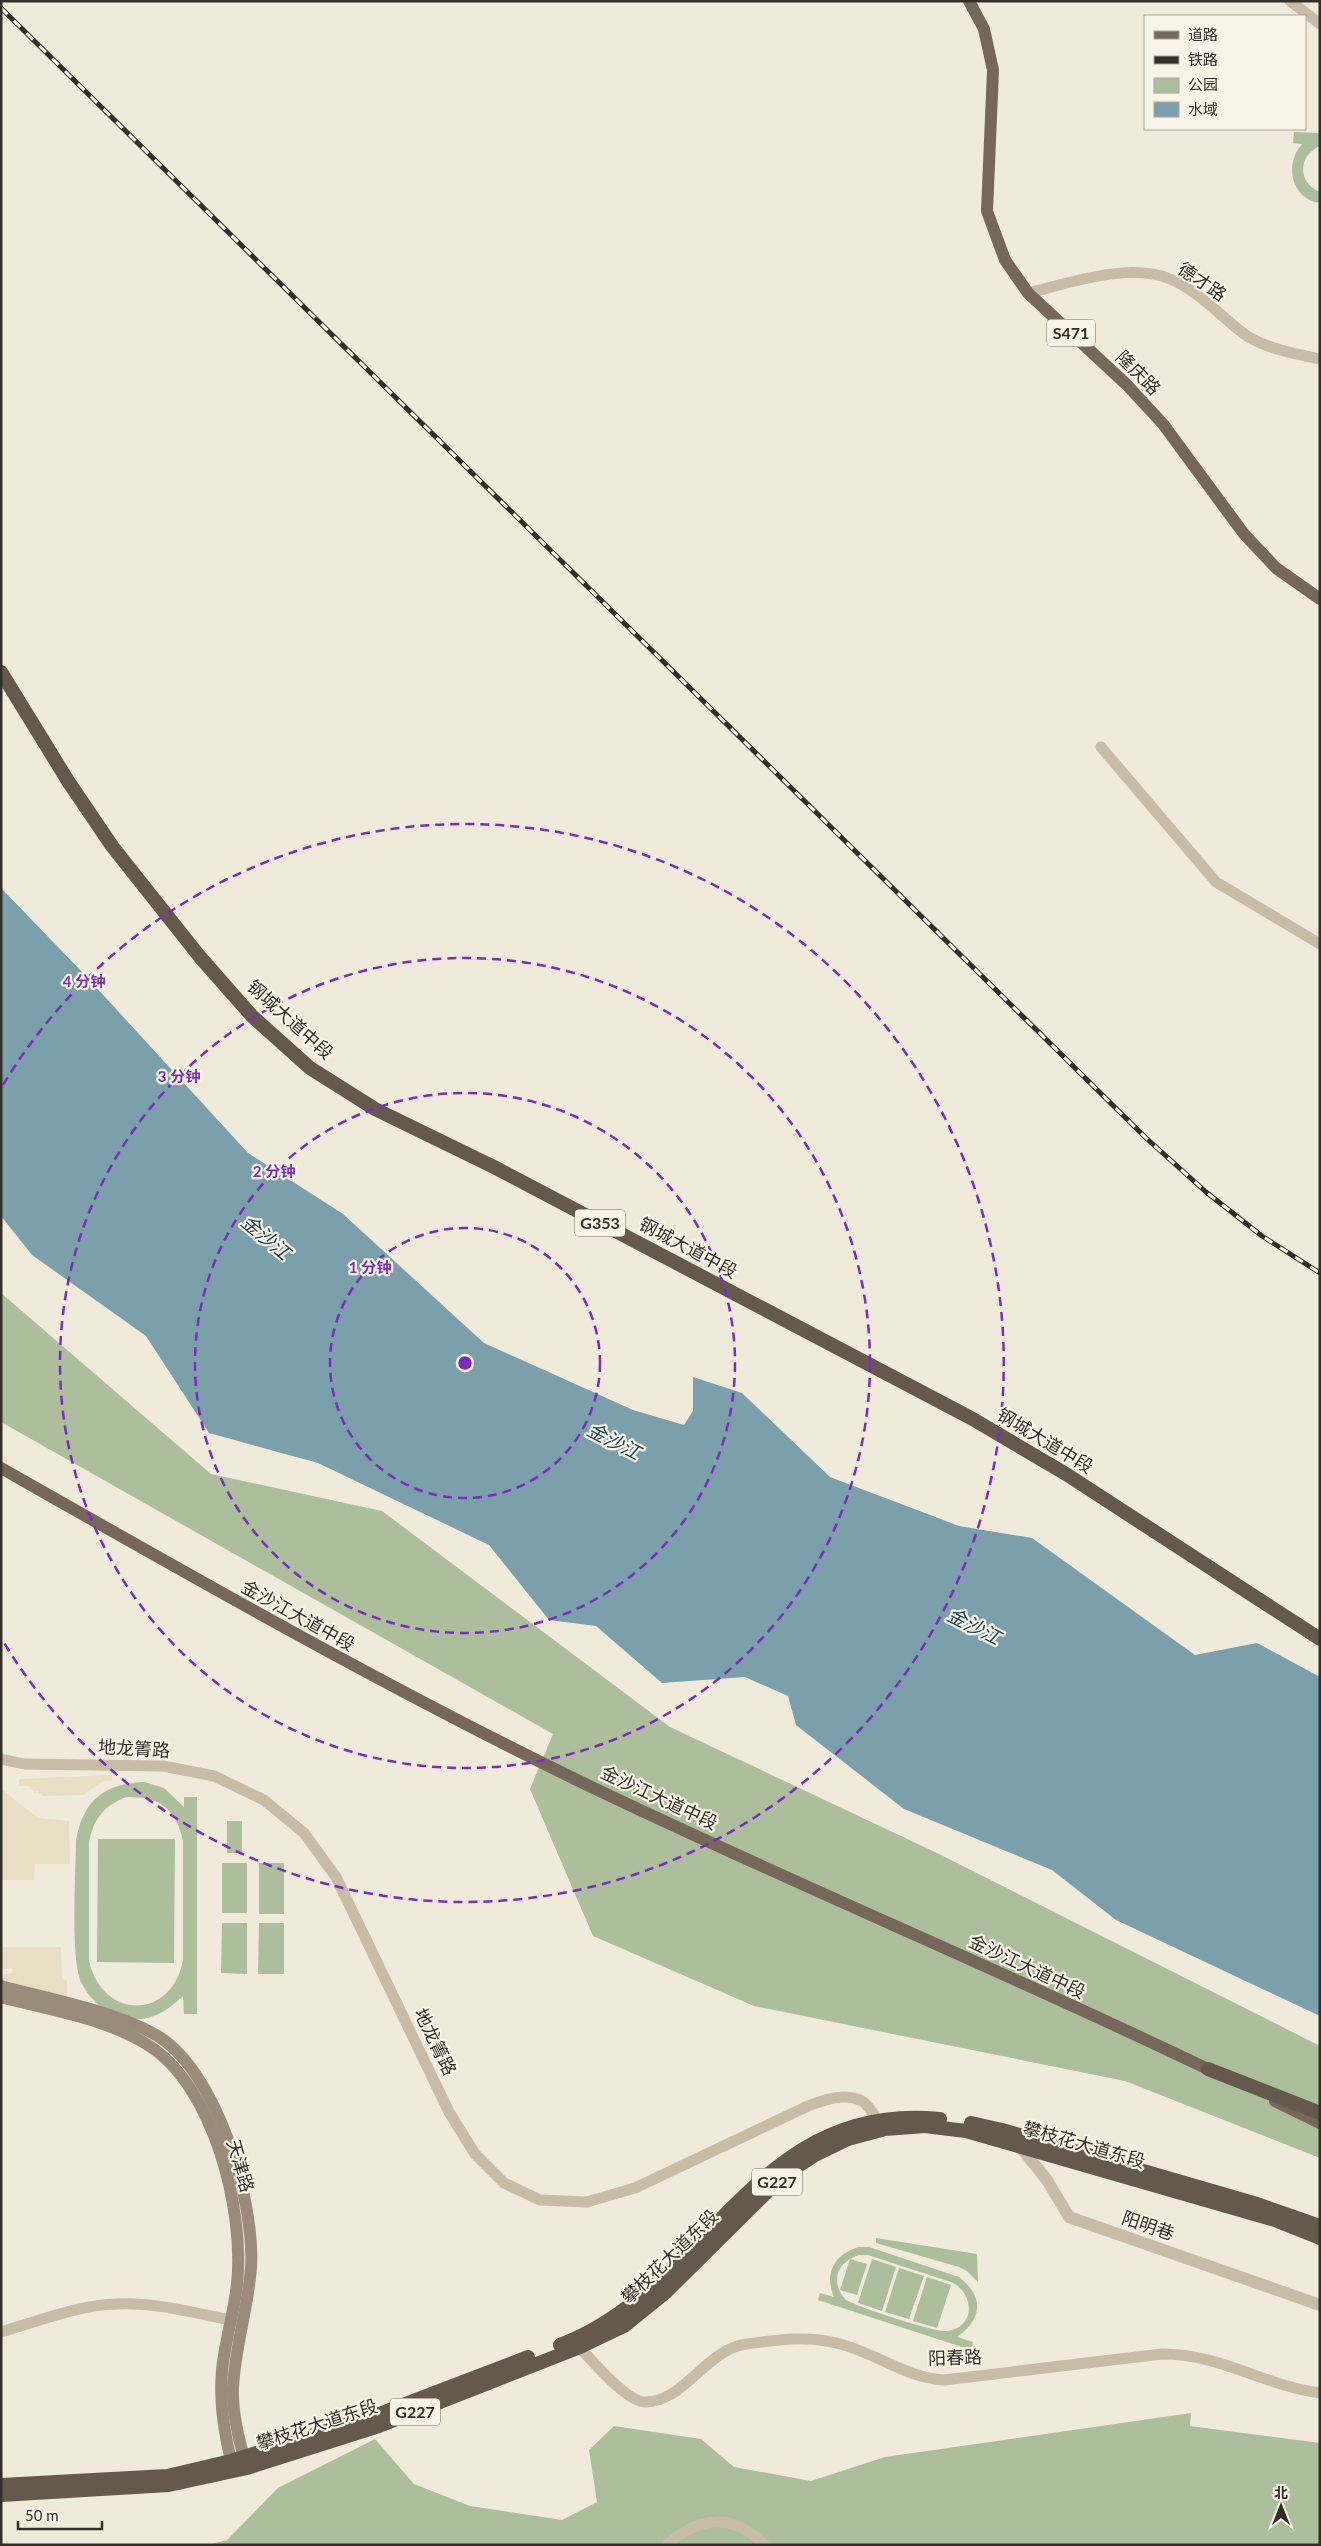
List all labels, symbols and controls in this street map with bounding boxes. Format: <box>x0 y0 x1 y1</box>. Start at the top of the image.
legend <box>1144 15 1306 130</box>
text: 道路 <box>1188 25 1218 43</box>
text: 铁路 <box>1188 50 1218 68</box>
text: 公园 <box>1188 75 1218 93</box>
text: 水域 <box>1188 100 1218 118</box>
street label: 德才路 <box>1174 257 1231 305</box>
road number: S471 <box>1047 319 1095 346</box>
street label: 隆庆路 <box>1112 345 1166 399</box>
text: 4 分钟 <box>63 972 105 990</box>
street label: 钢城大道中段 <box>243 975 338 1064</box>
text: 3 分钟 <box>158 1067 200 1085</box>
text: 2 分钟 <box>253 1162 295 1180</box>
water label: 金沙江 <box>237 1209 297 1265</box>
road number: G353 <box>575 1210 625 1236</box>
street label: 钢城大道中段 <box>636 1212 741 1282</box>
text: 1 分钟 <box>349 1258 391 1276</box>
centre of rings <box>456 1354 474 1372</box>
street label: 钢城大道中段 <box>994 1403 1097 1477</box>
water label: 金沙江 <box>584 1417 647 1465</box>
street label: 金沙江大道中段 <box>238 1575 359 1655</box>
water label: 金沙江 <box>944 1602 1007 1650</box>
street label: 地龙箐路 <box>98 1735 171 1761</box>
street label: 金沙江大道中段 <box>598 1760 721 1834</box>
street label: 金沙江大道中段 <box>966 1929 1089 2003</box>
street label: 地龙箐路 <box>410 2004 462 2079</box>
street label: 攀枝花大道东段 <box>1021 2116 1148 2172</box>
street label: 天津路 <box>223 2137 259 2195</box>
road number: G227 <box>752 2168 802 2196</box>
street label: 攀枝花大道东段 <box>616 2205 722 2308</box>
street label: 阳明巷 <box>1119 2206 1177 2244</box>
street label: 阳春路 <box>928 2345 982 2369</box>
street label: 攀枝花大道东段 <box>253 2394 380 2454</box>
road number: G227 <box>390 2398 440 2426</box>
north arrow <box>1256 2481 1306 2531</box>
text: 北 <box>1274 2484 1288 2501</box>
scale bar <box>18 2498 101 2530</box>
text: 50 m <box>25 2506 59 2524</box>

